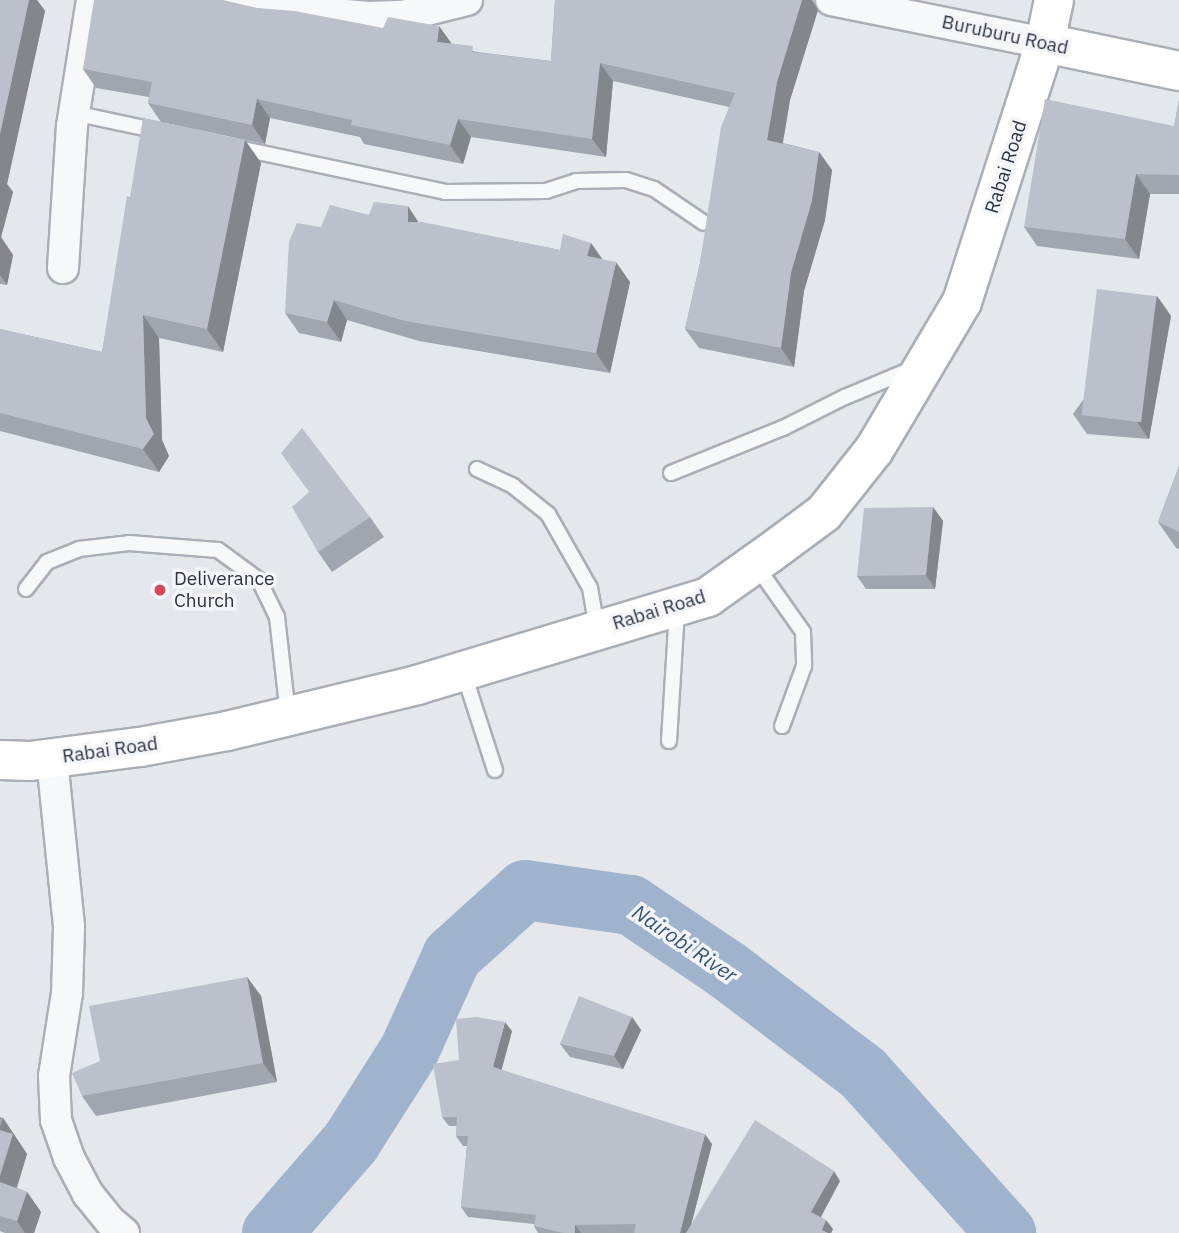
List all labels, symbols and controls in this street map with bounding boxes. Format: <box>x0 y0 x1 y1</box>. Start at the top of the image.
street label: Buruburu Road <box>940 10 1070 60</box>
street label: Rabai Road <box>980 118 1032 216</box>
place label: Deliverance Church <box>174 568 274 612</box>
marker: Deliverance Church <box>152 582 168 598</box>
street label: Rabai Road <box>610 585 708 635</box>
street label: Rabai Road <box>61 732 159 768</box>
water label: Nairobi River <box>628 899 742 987</box>

